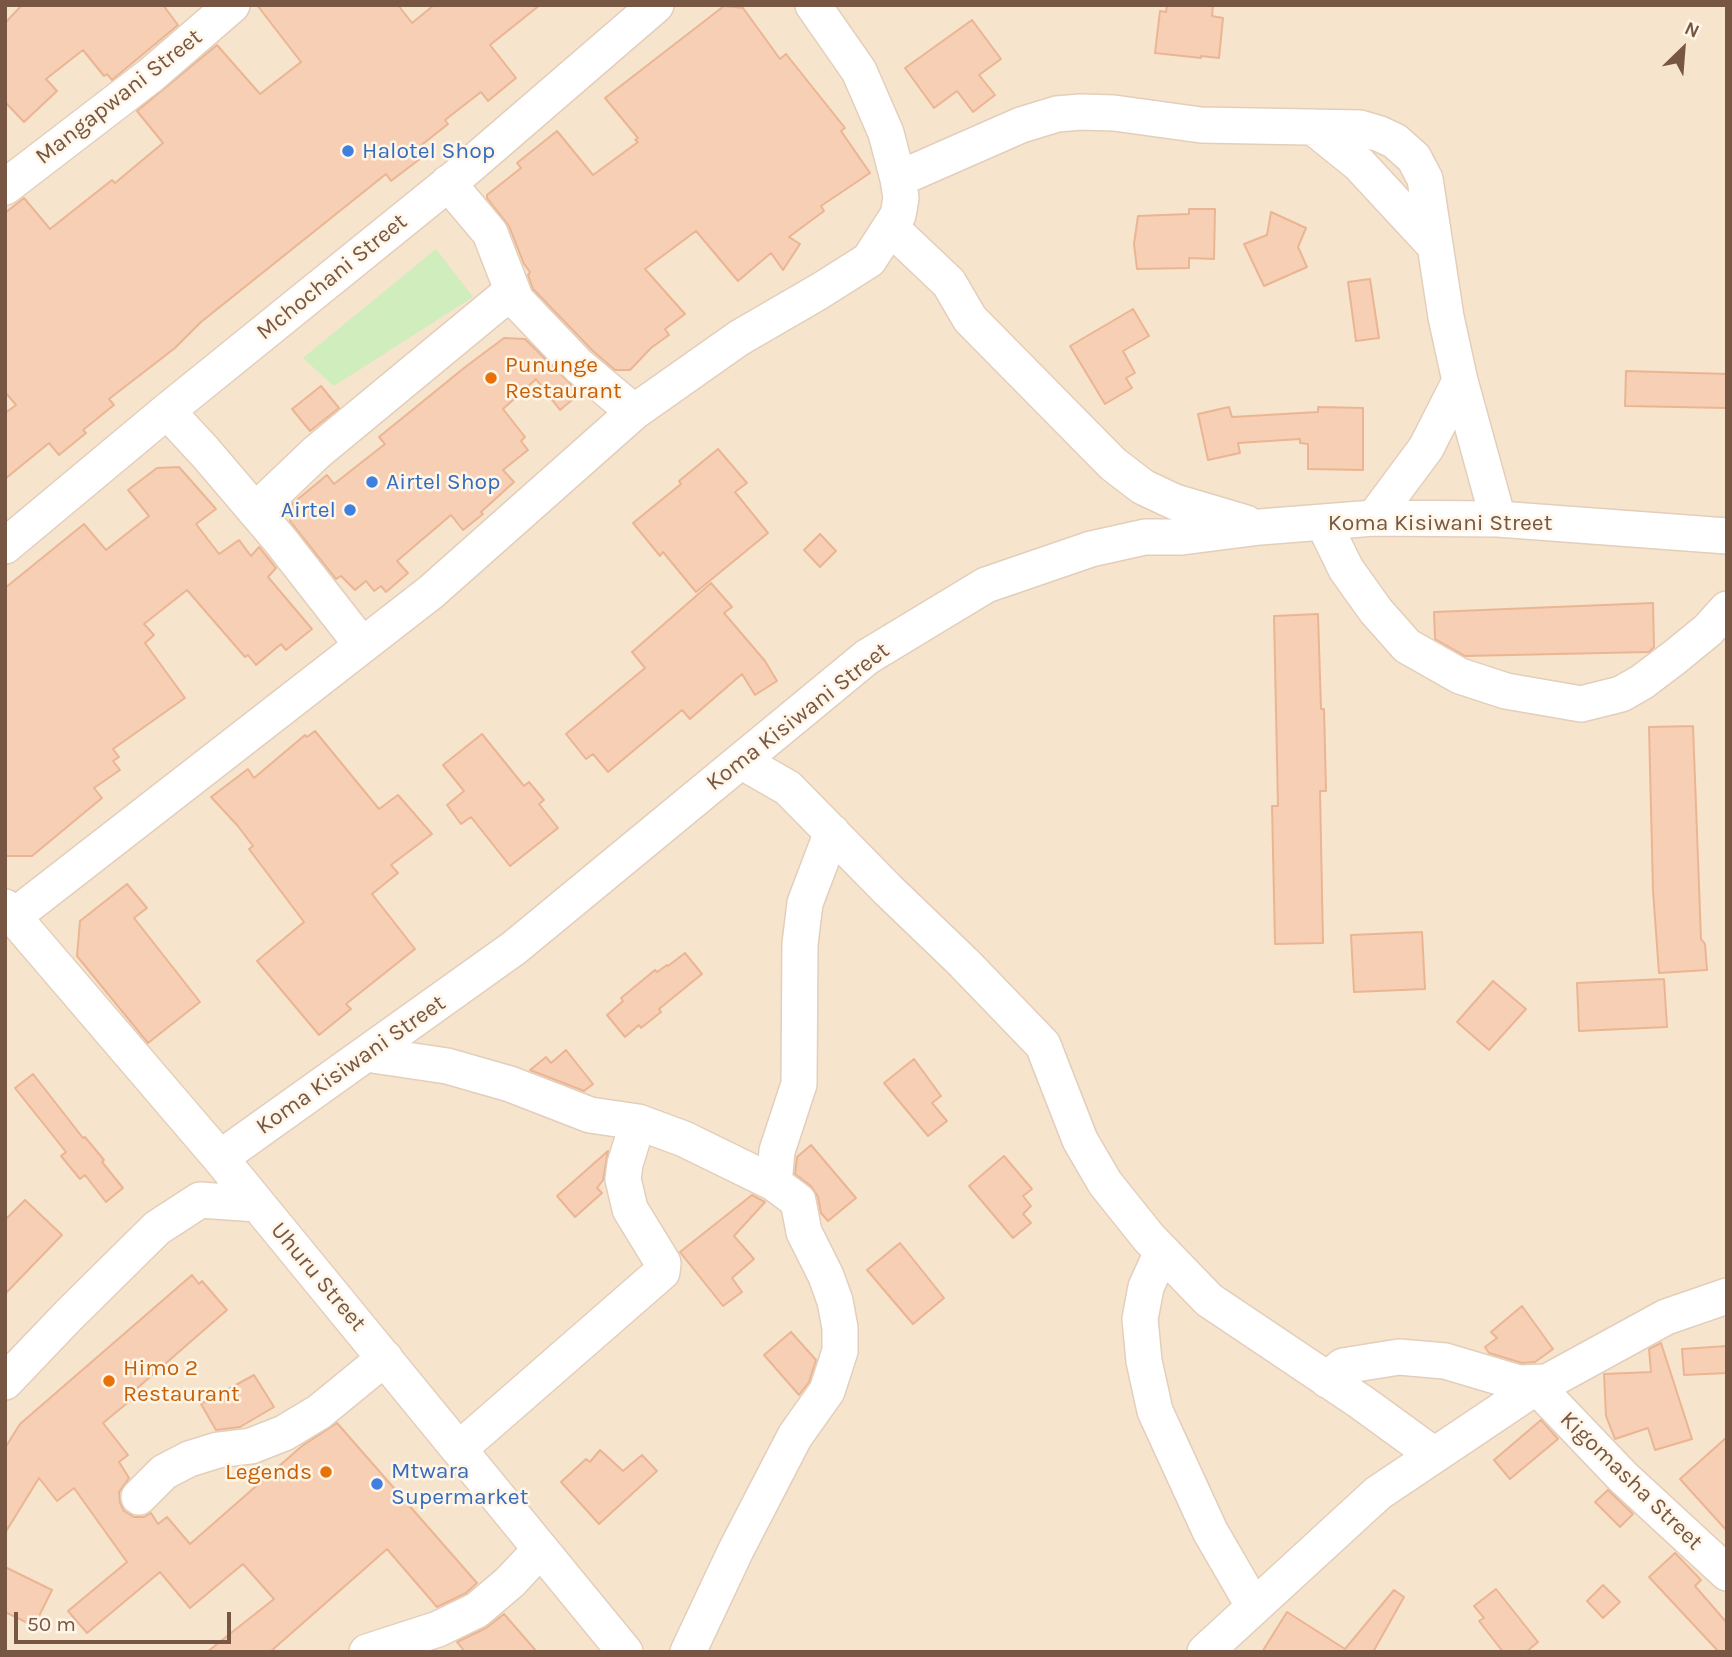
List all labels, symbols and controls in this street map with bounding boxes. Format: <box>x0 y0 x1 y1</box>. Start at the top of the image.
north arrow <box>1648 14 1718 84</box>
text: N <box>1681 17 1703 43</box>
street label: Mangapwani Street <box>30 23 208 171</box>
place label: Halotel Shop <box>362 137 495 165</box>
marker: Halotel Shop <box>340 143 356 159</box>
street label: Mchochani Street <box>251 208 413 346</box>
place label: Pununge Restaurant <box>505 351 622 405</box>
marker: Pununge Restaurant <box>483 370 499 386</box>
place label: Airtel Shop <box>386 468 501 496</box>
marker: Airtel Shop <box>364 474 380 490</box>
place label: Airtel <box>281 496 336 524</box>
marker: Airtel <box>342 502 358 518</box>
street label: Koma Kisiwani Street <box>1328 509 1552 537</box>
street label: Koma Kisiwani Street <box>701 637 895 797</box>
street label: Koma Kisiwani Street <box>251 989 451 1141</box>
street label: Uhuru Street <box>264 1217 372 1337</box>
place label: Himo 2 Restaurant <box>123 1354 240 1408</box>
marker: Himo 2 Restaurant <box>101 1373 117 1389</box>
street label: Kigomasha Street <box>1554 1406 1708 1556</box>
place label: Mtwara Supermarket <box>391 1457 528 1511</box>
place label: Legends <box>225 1458 312 1486</box>
marker: Legends <box>318 1464 334 1480</box>
marker: Mtwara Supermarket <box>369 1476 385 1492</box>
scale bar <box>18 1598 234 1642</box>
text: 50 m <box>27 1612 76 1636</box>

